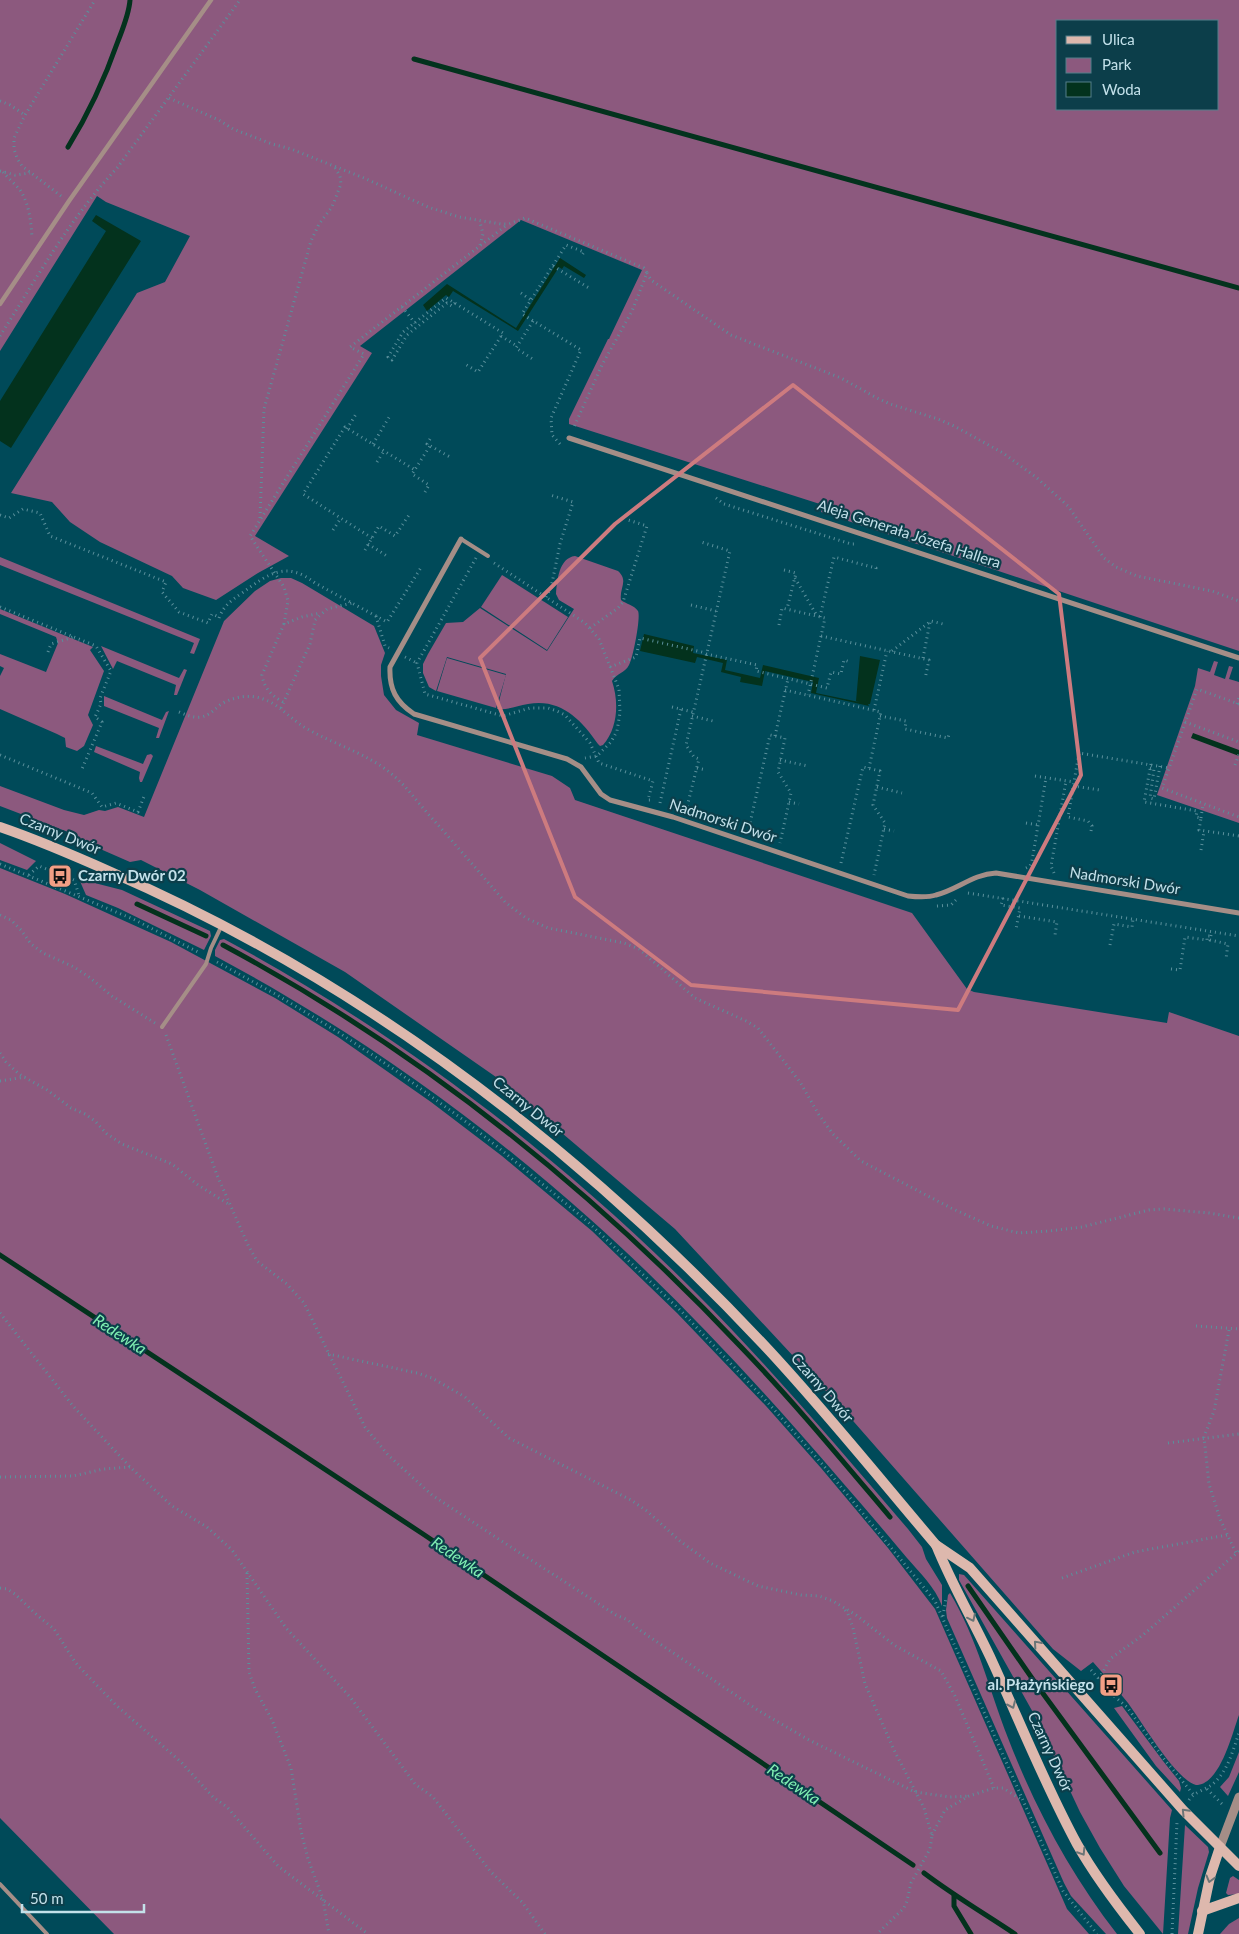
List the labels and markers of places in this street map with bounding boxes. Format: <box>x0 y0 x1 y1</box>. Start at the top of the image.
bus stop icon: Czarny Dwór 02 <box>47 863 73 889</box>
place label: Czarny Dwór 02 <box>78 866 186 884</box>
bus stop icon: al. Płażyńskiego <box>1098 1672 1124 1698</box>
place label: al. Płażyńskiego <box>988 1675 1094 1693</box>

